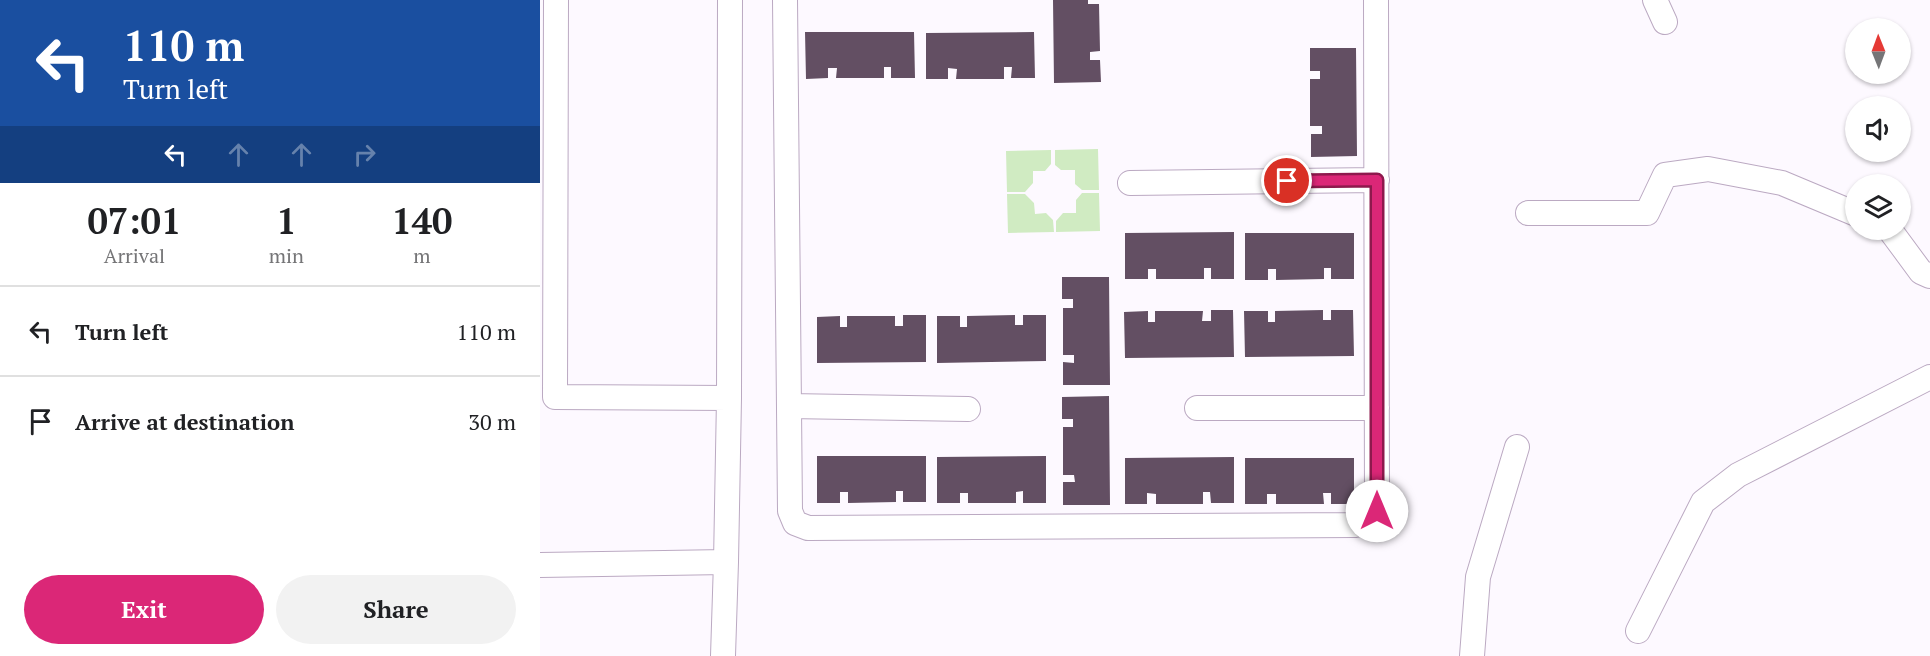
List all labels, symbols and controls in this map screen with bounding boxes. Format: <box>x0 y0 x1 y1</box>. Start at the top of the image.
text: 110 m <box>123 17 244 73</box>
north arrow <box>1845 18 1911 84</box>
map controls <box>1845 18 1911 240</box>
icon: left <box>24 24 102 102</box>
text: Turn left <box>123 71 228 107</box>
button: sound <box>1845 96 1911 162</box>
icon: left <box>159 138 192 171</box>
icon: ahead <box>222 138 255 171</box>
icon: ahead <box>285 138 318 171</box>
icon: right <box>348 138 381 171</box>
pin <box>1261 155 1312 206</box>
icon: arrive <box>1270 164 1303 197</box>
button: layers <box>1845 174 1911 240</box>
text: 07:01 <box>88 197 181 244</box>
text: 1 <box>276 197 297 244</box>
text: 140 <box>391 197 452 244</box>
text: Arrival <box>104 242 165 269</box>
text: min <box>269 242 304 269</box>
text: m <box>413 242 431 269</box>
icon: left <box>24 315 57 348</box>
text: Turn left <box>75 317 168 346</box>
text: 110 m <box>456 317 516 346</box>
icon: arrive <box>24 405 57 438</box>
text: Arrive at destination <box>75 407 294 436</box>
text: 30 m <box>468 407 516 436</box>
position arrow <box>1345 479 1409 543</box>
button: Exit <box>24 575 264 644</box>
button: Share <box>276 575 516 644</box>

